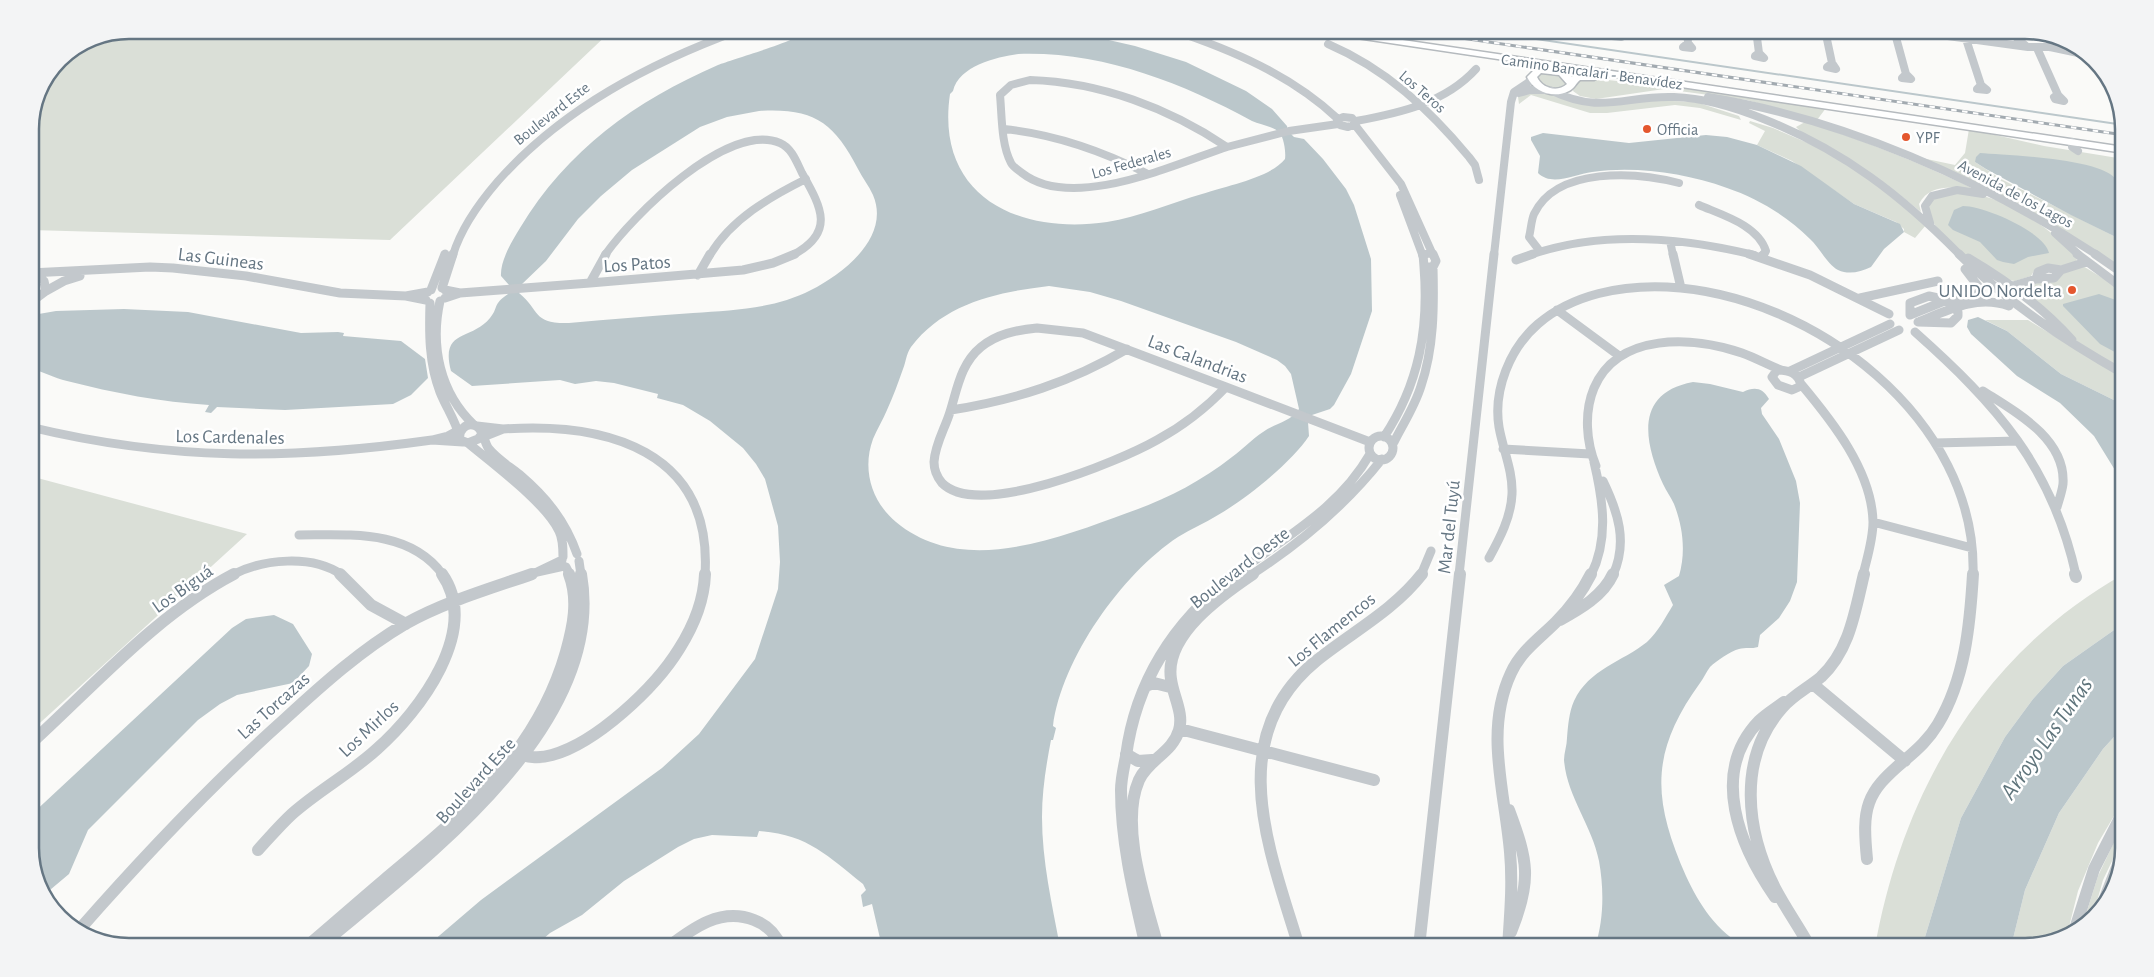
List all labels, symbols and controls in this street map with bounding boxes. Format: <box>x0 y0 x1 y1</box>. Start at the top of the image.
street label: Camino Bancalari - Benavídez <box>1500 51 1684 93</box>
street label: Los Teros <box>1396 67 1449 116</box>
street label: Boulevard Este <box>511 79 593 148</box>
place label: Officia <box>1657 122 1698 138</box>
marker: Officia <box>1641 123 1653 135</box>
place label: YPF <box>1916 130 1941 146</box>
marker: YPF <box>1900 131 1912 143</box>
street label: Los Federales <box>1090 144 1173 182</box>
street label: Avenida de los Lagos <box>1955 157 2076 231</box>
street label: Las Guineas <box>177 245 265 274</box>
street label: Los Patos <box>603 253 671 276</box>
place label: UNIDO Nordelta <box>1939 282 2062 301</box>
marker: UNIDO Nordelta <box>2066 284 2078 296</box>
street label: Las Calandrias <box>1145 332 1250 387</box>
street label: Los Cardenales <box>175 427 285 448</box>
street label: Mar del Tuyú <box>1435 479 1464 575</box>
street label: Boulevard Oeste <box>1187 524 1293 613</box>
street label: Los Biguá <box>149 561 217 617</box>
street label: Los Flamencos <box>1285 589 1379 671</box>
street label: Las Torcazas <box>234 669 314 743</box>
water label: Arroyo Las Tunas <box>1996 673 2098 805</box>
street label: Los Mirlos <box>336 697 403 761</box>
street label: Boulevard Este <box>433 734 520 828</box>

